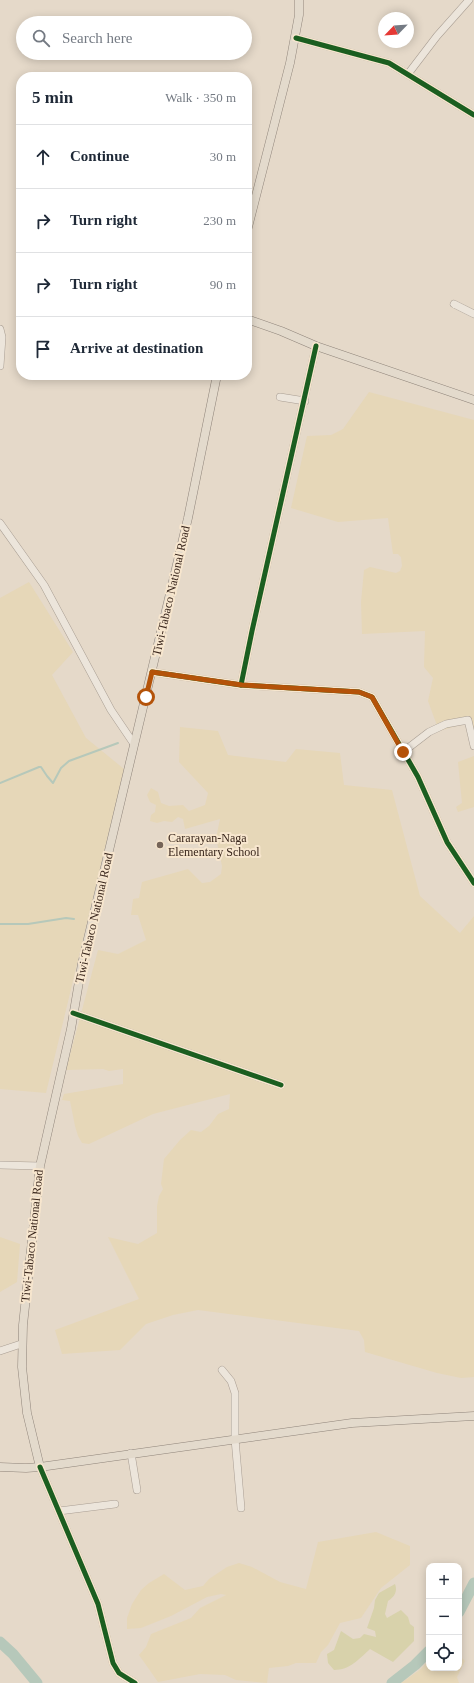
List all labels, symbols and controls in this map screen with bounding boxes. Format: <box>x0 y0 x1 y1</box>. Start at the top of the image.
north arrow <box>378 12 414 48</box>
search box <box>16 16 252 60</box>
icon: search <box>30 27 52 49</box>
text: Search here <box>62 30 132 46</box>
text: 5 min <box>32 88 73 107</box>
text: Walk · 350 m <box>165 90 236 105</box>
icon: ahead <box>32 146 54 168</box>
text: Continue <box>70 148 129 164</box>
text: 30 m <box>210 149 236 164</box>
icon: right <box>32 210 54 232</box>
text: Turn right <box>70 212 137 228</box>
text: 230 m <box>203 213 236 228</box>
icon: right <box>32 274 54 296</box>
text: Turn right <box>70 276 137 292</box>
text: 90 m <box>210 277 236 292</box>
icon: arrive <box>32 338 54 360</box>
text: Arrive at destination <box>70 340 203 356</box>
street label: Tiwi-Tabaco National Road <box>149 524 193 658</box>
route start <box>137 688 155 706</box>
route end <box>394 743 412 761</box>
place label: Cararayan-Naga Elementary School <box>168 831 260 859</box>
marker: Cararayan-Naga Elementary School <box>155 840 165 850</box>
street label: Tiwi-Tabaco National Road <box>72 851 116 985</box>
street label: Tiwi-Tabaco National Road <box>18 1169 46 1303</box>
map controls <box>426 1563 462 1671</box>
button: + <box>426 1563 462 1599</box>
button: − <box>426 1599 462 1635</box>
button: locate <box>426 1635 462 1671</box>

